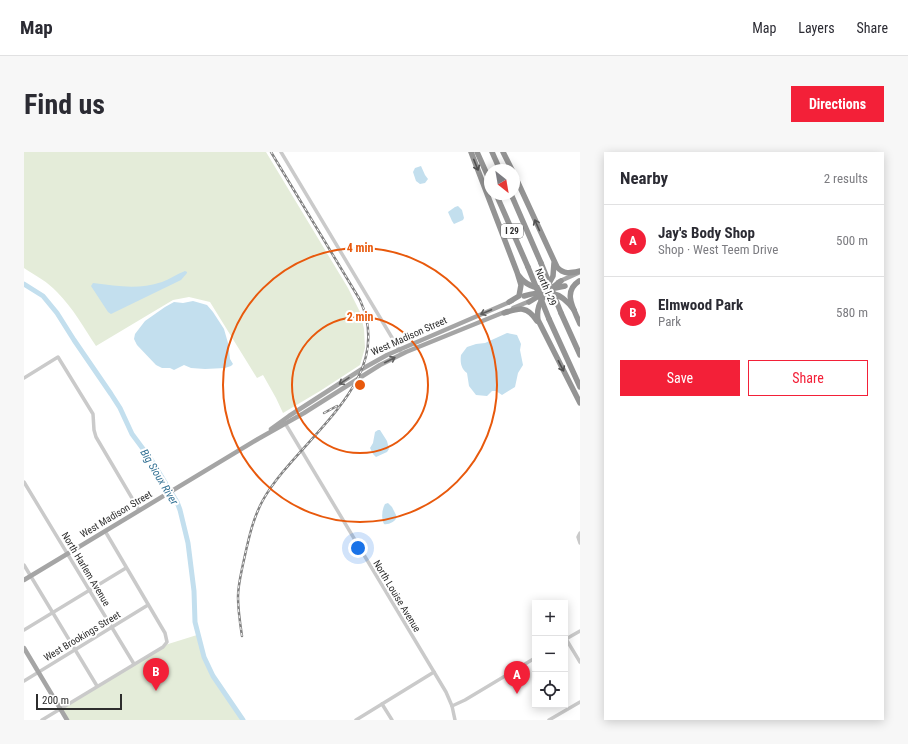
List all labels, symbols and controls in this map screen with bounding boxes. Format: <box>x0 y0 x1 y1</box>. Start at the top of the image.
text: Map <box>20 16 53 39</box>
text: Map <box>752 20 776 36</box>
text: Layers <box>798 20 835 36</box>
text: Share <box>857 20 888 36</box>
button: Directions <box>791 86 884 122</box>
text: Find us <box>24 88 105 121</box>
one-way arrow <box>472 158 480 170</box>
north arrow <box>484 164 520 200</box>
text: Nearby <box>620 168 668 188</box>
text: 2 results <box>824 171 868 186</box>
one-way arrow <box>533 220 540 232</box>
road number: I 29 <box>501 224 523 238</box>
text: Jay's Body Shop <box>658 224 755 242</box>
text: A <box>629 233 637 248</box>
text: 500 m <box>836 233 868 248</box>
text: 4 min <box>347 241 373 255</box>
text: Shop · West Teem Drive <box>658 242 778 257</box>
street label: North I-29 <box>533 267 559 307</box>
text: Elmwood Park <box>658 296 743 314</box>
text: B <box>629 305 637 320</box>
text: 580 m <box>836 305 868 320</box>
one-way arrow <box>480 309 492 316</box>
text: 2 min <box>347 310 373 324</box>
street label: West Madison Street <box>369 314 449 358</box>
text: Park <box>658 314 681 329</box>
one-way arrow <box>384 355 396 363</box>
one-way arrow <box>558 360 565 372</box>
button: Save <box>620 360 740 396</box>
button: Share <box>748 360 868 396</box>
one-way arrow <box>338 377 350 385</box>
centre of rings <box>353 378 367 392</box>
water label: Big Sioux River <box>137 447 181 508</box>
street label: West Madison Street <box>78 488 154 540</box>
street label: North Harlem Avenue <box>60 530 113 608</box>
your location <box>348 538 368 558</box>
street label: North Louise Avenue <box>371 558 423 634</box>
map controls <box>532 600 568 708</box>
button: + <box>532 600 568 636</box>
street label: West Brookings Street <box>42 609 122 663</box>
button: − <box>532 636 568 672</box>
pin: B <box>143 658 169 691</box>
pin: A <box>504 661 530 694</box>
button: locate <box>532 672 568 708</box>
scale bar <box>36 692 122 711</box>
text: 200 m <box>42 694 69 707</box>

